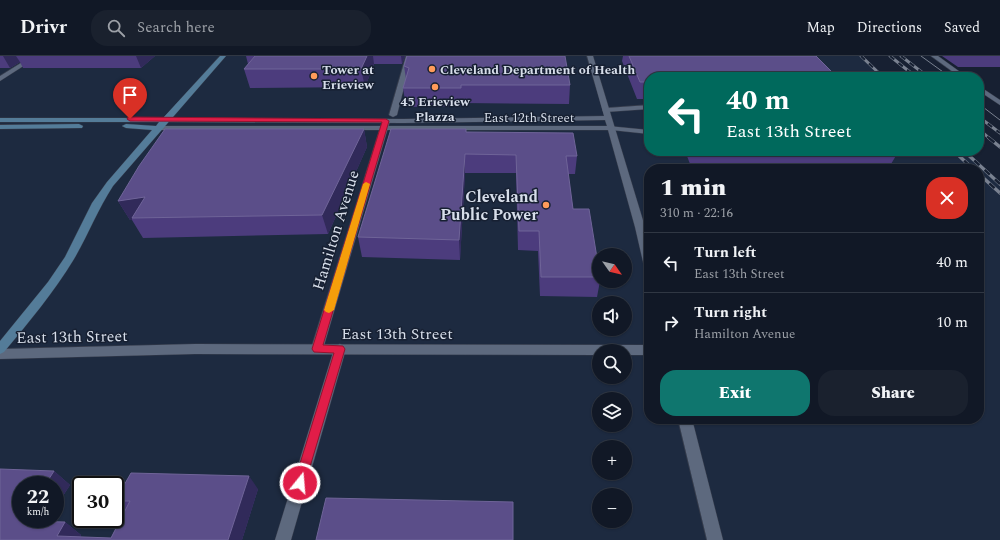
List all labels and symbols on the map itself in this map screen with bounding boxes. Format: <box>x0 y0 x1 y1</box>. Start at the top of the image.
place label: Tower at Erieview <box>322 60 374 95</box>
place label: Cleveland Department of Health <box>440 60 635 80</box>
marker: Cleveland Department of Health <box>427 64 437 74</box>
marker: Tower at Erieview <box>309 71 319 81</box>
pin <box>113 78 147 119</box>
marker: 45 Erieview Plazza <box>430 82 440 92</box>
place label: 45 Erieview Plazza <box>400 92 470 127</box>
street label: East 12th Street <box>484 108 575 128</box>
street label: Hamilton Avenue <box>306 167 366 293</box>
place label: Cleveland Public Power <box>440 185 538 227</box>
marker: Cleveland Public Power <box>541 200 551 210</box>
north arrow <box>592 248 632 288</box>
street label: East 13th Street <box>341 322 453 346</box>
street label: East 13th Street <box>16 324 128 350</box>
position arrow <box>279 462 321 504</box>
speed limit sign: 30 <box>72 476 124 528</box>

